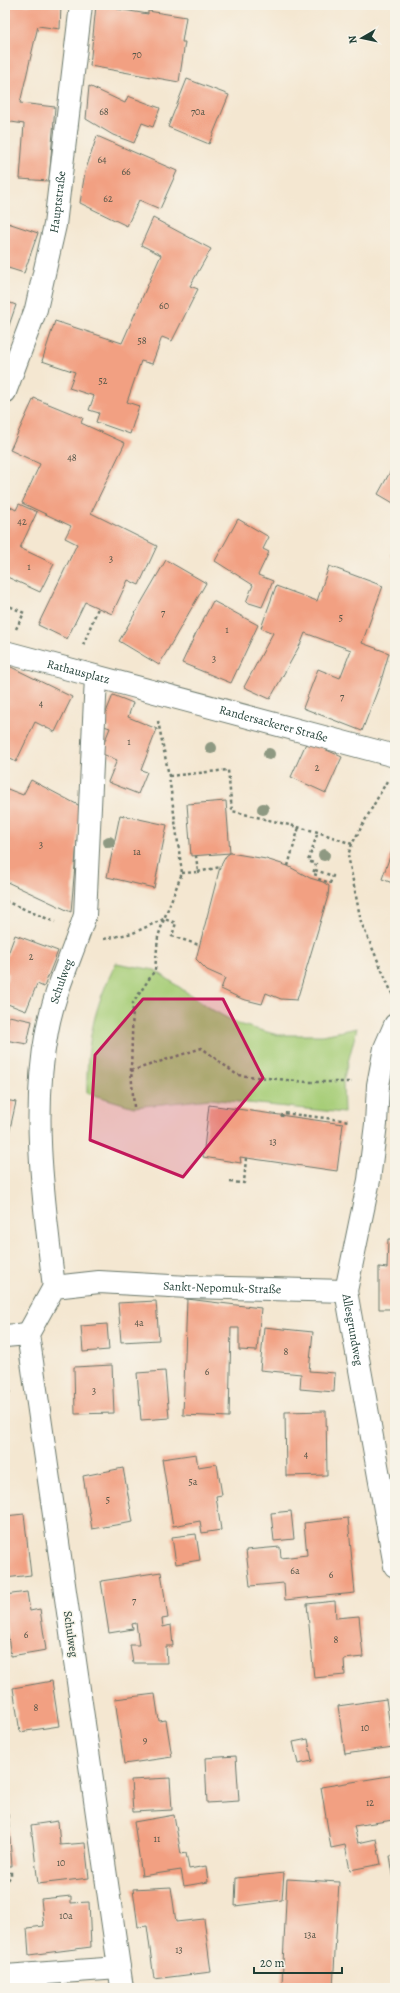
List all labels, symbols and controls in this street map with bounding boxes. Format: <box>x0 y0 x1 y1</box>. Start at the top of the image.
north arrow <box>342 18 382 58</box>
text: N <box>345 34 361 45</box>
house number: 70 <box>132 48 142 61</box>
house number: 68 <box>99 105 109 118</box>
house number: 70a <box>191 105 205 118</box>
house number: 64 <box>97 153 107 166</box>
house number: 66 <box>121 165 131 178</box>
street label: Hauptstraße <box>45 170 69 235</box>
house number: 62 <box>103 192 113 205</box>
house number: 60 <box>159 299 169 312</box>
house number: 58 <box>137 334 147 347</box>
house number: 52 <box>98 374 108 387</box>
house number: 48 <box>67 451 77 464</box>
house number: 42 <box>17 515 27 528</box>
house number: 3 <box>109 552 113 565</box>
house number: 1 <box>27 560 31 573</box>
house number: 7 <box>161 606 166 619</box>
house number: 5 <box>339 611 343 624</box>
house number: 1 <box>225 623 229 636</box>
house number: 3 <box>212 652 216 665</box>
street label: Rathausplatz <box>45 656 112 688</box>
house number: 7 <box>340 690 345 703</box>
house number: 4 <box>39 697 44 710</box>
street label: Randersackerer Straße <box>217 701 330 746</box>
house number: 1 <box>127 735 131 748</box>
house number: 2 <box>315 761 320 774</box>
house number: 3 <box>39 838 43 851</box>
house number: 1a <box>133 845 141 858</box>
house number: 2 <box>29 950 34 963</box>
street label: Schulweg <box>46 956 77 1006</box>
house number: 13 <box>269 1135 277 1148</box>
street label: Sankt-Nepomuk-Straße <box>163 1278 281 1297</box>
street label: Allesgrundweg <box>338 1292 367 1367</box>
house number: 4a <box>134 1316 144 1329</box>
house number: 8 <box>284 1345 289 1358</box>
house number: 6 <box>205 1365 210 1378</box>
house number: 3 <box>92 1384 96 1397</box>
house number: 4 <box>304 1448 309 1461</box>
house number: 5a <box>189 1475 198 1488</box>
house number: 5 <box>106 1493 110 1506</box>
house number: 6a <box>290 1564 300 1577</box>
house number: 6 <box>329 1568 334 1581</box>
house number: 7 <box>132 1594 137 1607</box>
street label: Schulweg <box>60 1610 82 1658</box>
house number: 6 <box>24 1628 29 1641</box>
house number: 8 <box>334 1633 339 1646</box>
house number: 8 <box>34 1701 39 1714</box>
house number: 10 <box>361 1721 369 1734</box>
house number: 9 <box>143 1733 148 1746</box>
house number: 12 <box>366 1796 374 1809</box>
house number: 11 <box>154 1832 161 1845</box>
house number: 10 <box>57 1856 65 1869</box>
house number: 10a <box>59 1909 73 1922</box>
house number: 13a <box>304 1928 316 1941</box>
house number: 13 <box>175 1943 183 1956</box>
scale bar <box>254 1949 342 1975</box>
text: 20 m <box>260 1955 284 1971</box>

